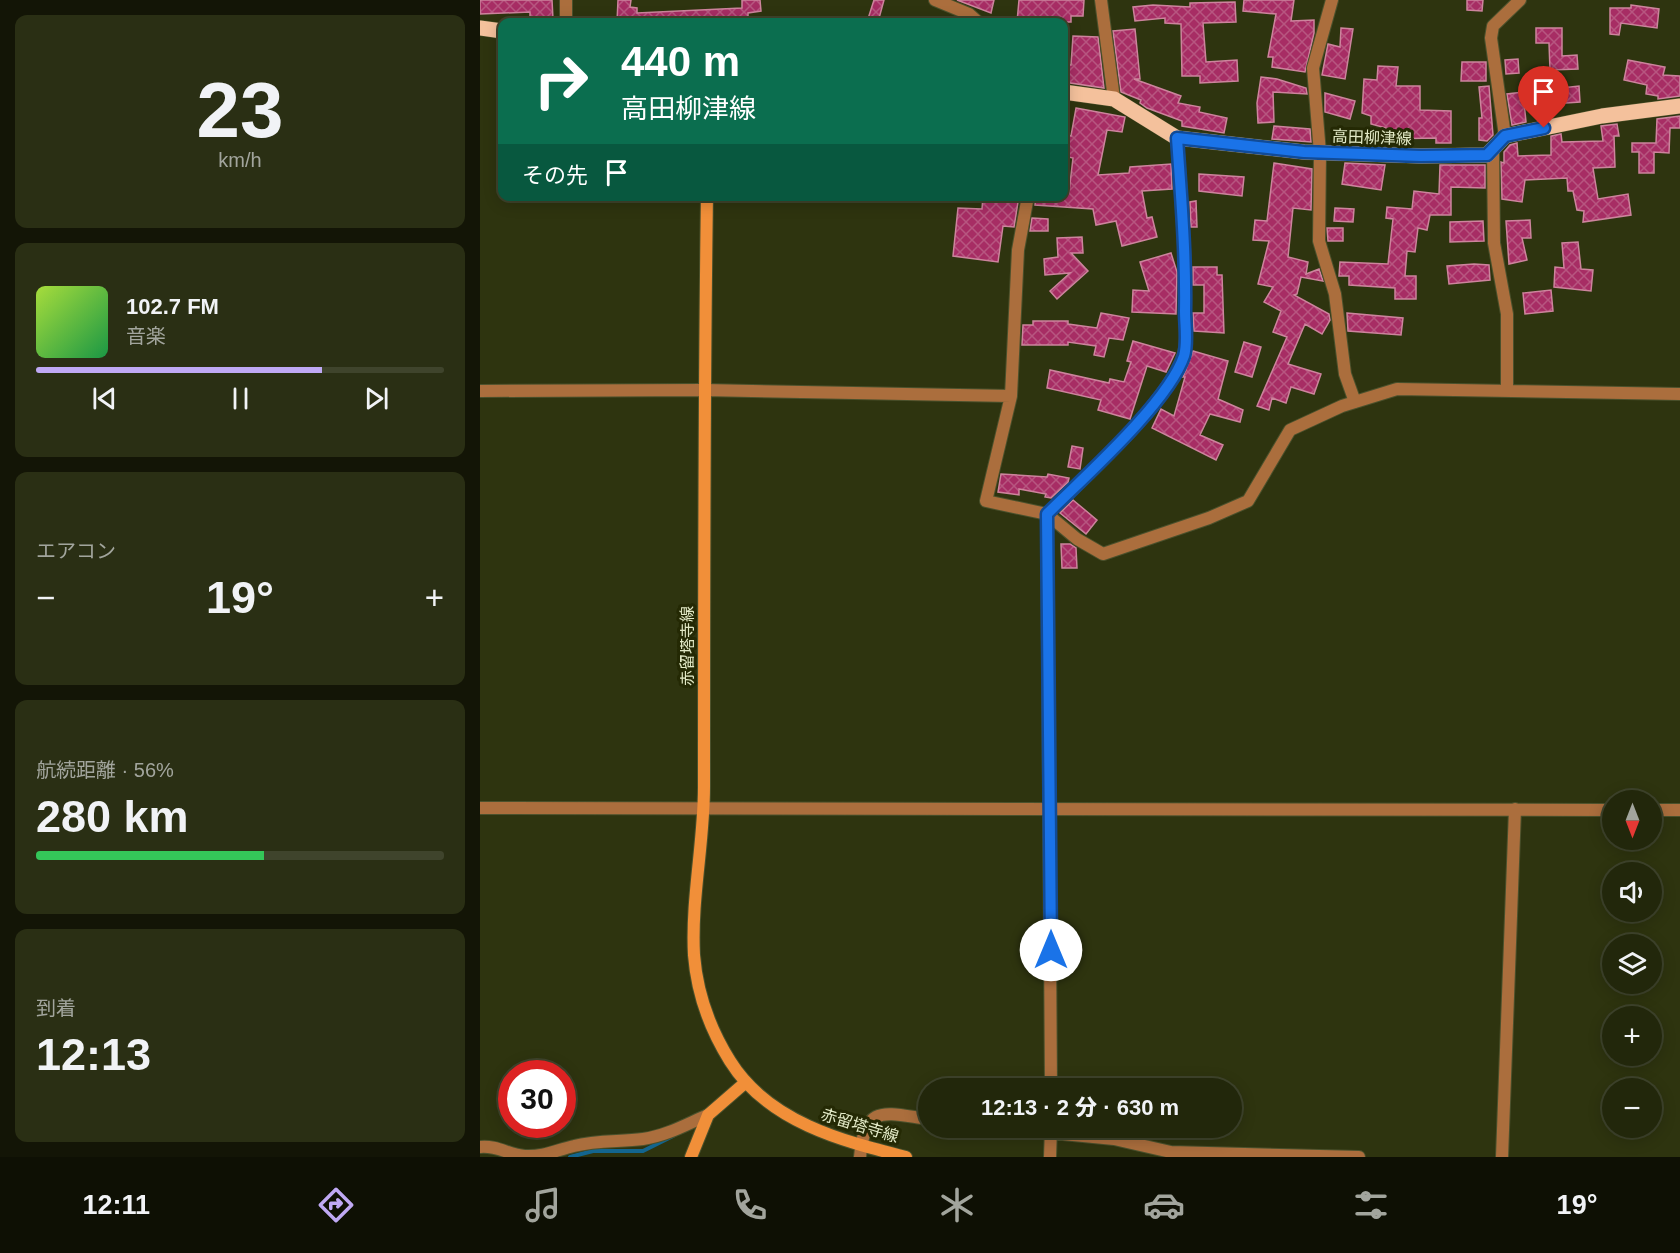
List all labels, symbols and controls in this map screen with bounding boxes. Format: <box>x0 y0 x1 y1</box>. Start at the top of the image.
text: 440 m <box>621 38 740 85</box>
icon: right <box>522 42 600 120</box>
text: 23 <box>197 66 283 154</box>
pin <box>1518 66 1569 128</box>
icon: arrive <box>1527 75 1560 108</box>
text: 高田柳津線 <box>621 94 756 124</box>
street label: 高田柳津線 <box>1332 128 1412 147</box>
text: km/h <box>218 149 262 171</box>
icon: arrive <box>600 156 633 189</box>
text: その先 <box>522 163 588 188</box>
text: 102.7 FM <box>126 294 219 319</box>
text: 音楽 <box>126 325 166 347</box>
icon: previous <box>88 382 121 415</box>
icon: pause <box>224 382 257 415</box>
icon: next <box>360 382 393 415</box>
text: エアコン <box>36 540 116 562</box>
text: 19° <box>206 572 274 623</box>
text: − <box>36 579 55 616</box>
text: + <box>425 579 444 616</box>
street label: 赤留塔寺線 <box>679 606 696 686</box>
text: 航続距離 · 56% <box>36 759 174 781</box>
north arrow <box>1602 790 1662 850</box>
map controls <box>1602 790 1662 1138</box>
text: 280 km <box>36 791 189 842</box>
button: sound <box>1602 862 1662 922</box>
position arrow <box>1019 918 1083 982</box>
button: layers <box>1602 934 1662 994</box>
text: 到着 <box>36 997 76 1019</box>
button: + <box>1602 1006 1662 1066</box>
text: 12:13 <box>36 1029 151 1080</box>
speed limit sign: 30 <box>498 1060 576 1138</box>
button: − <box>1602 1078 1662 1138</box>
text: 12:13 · 2 分 · 630 m <box>981 1095 1179 1120</box>
street label: 赤留塔寺線 <box>819 1106 901 1145</box>
icon: directions <box>315 1184 357 1226</box>
icon: music <box>522 1184 564 1226</box>
icon: phone <box>729 1184 771 1226</box>
icon: climate <box>936 1184 978 1226</box>
icon: car <box>1143 1184 1185 1226</box>
icon: filters <box>1350 1184 1392 1226</box>
text: 12:11 <box>82 1190 150 1220</box>
text: 19° <box>1557 1190 1597 1220</box>

